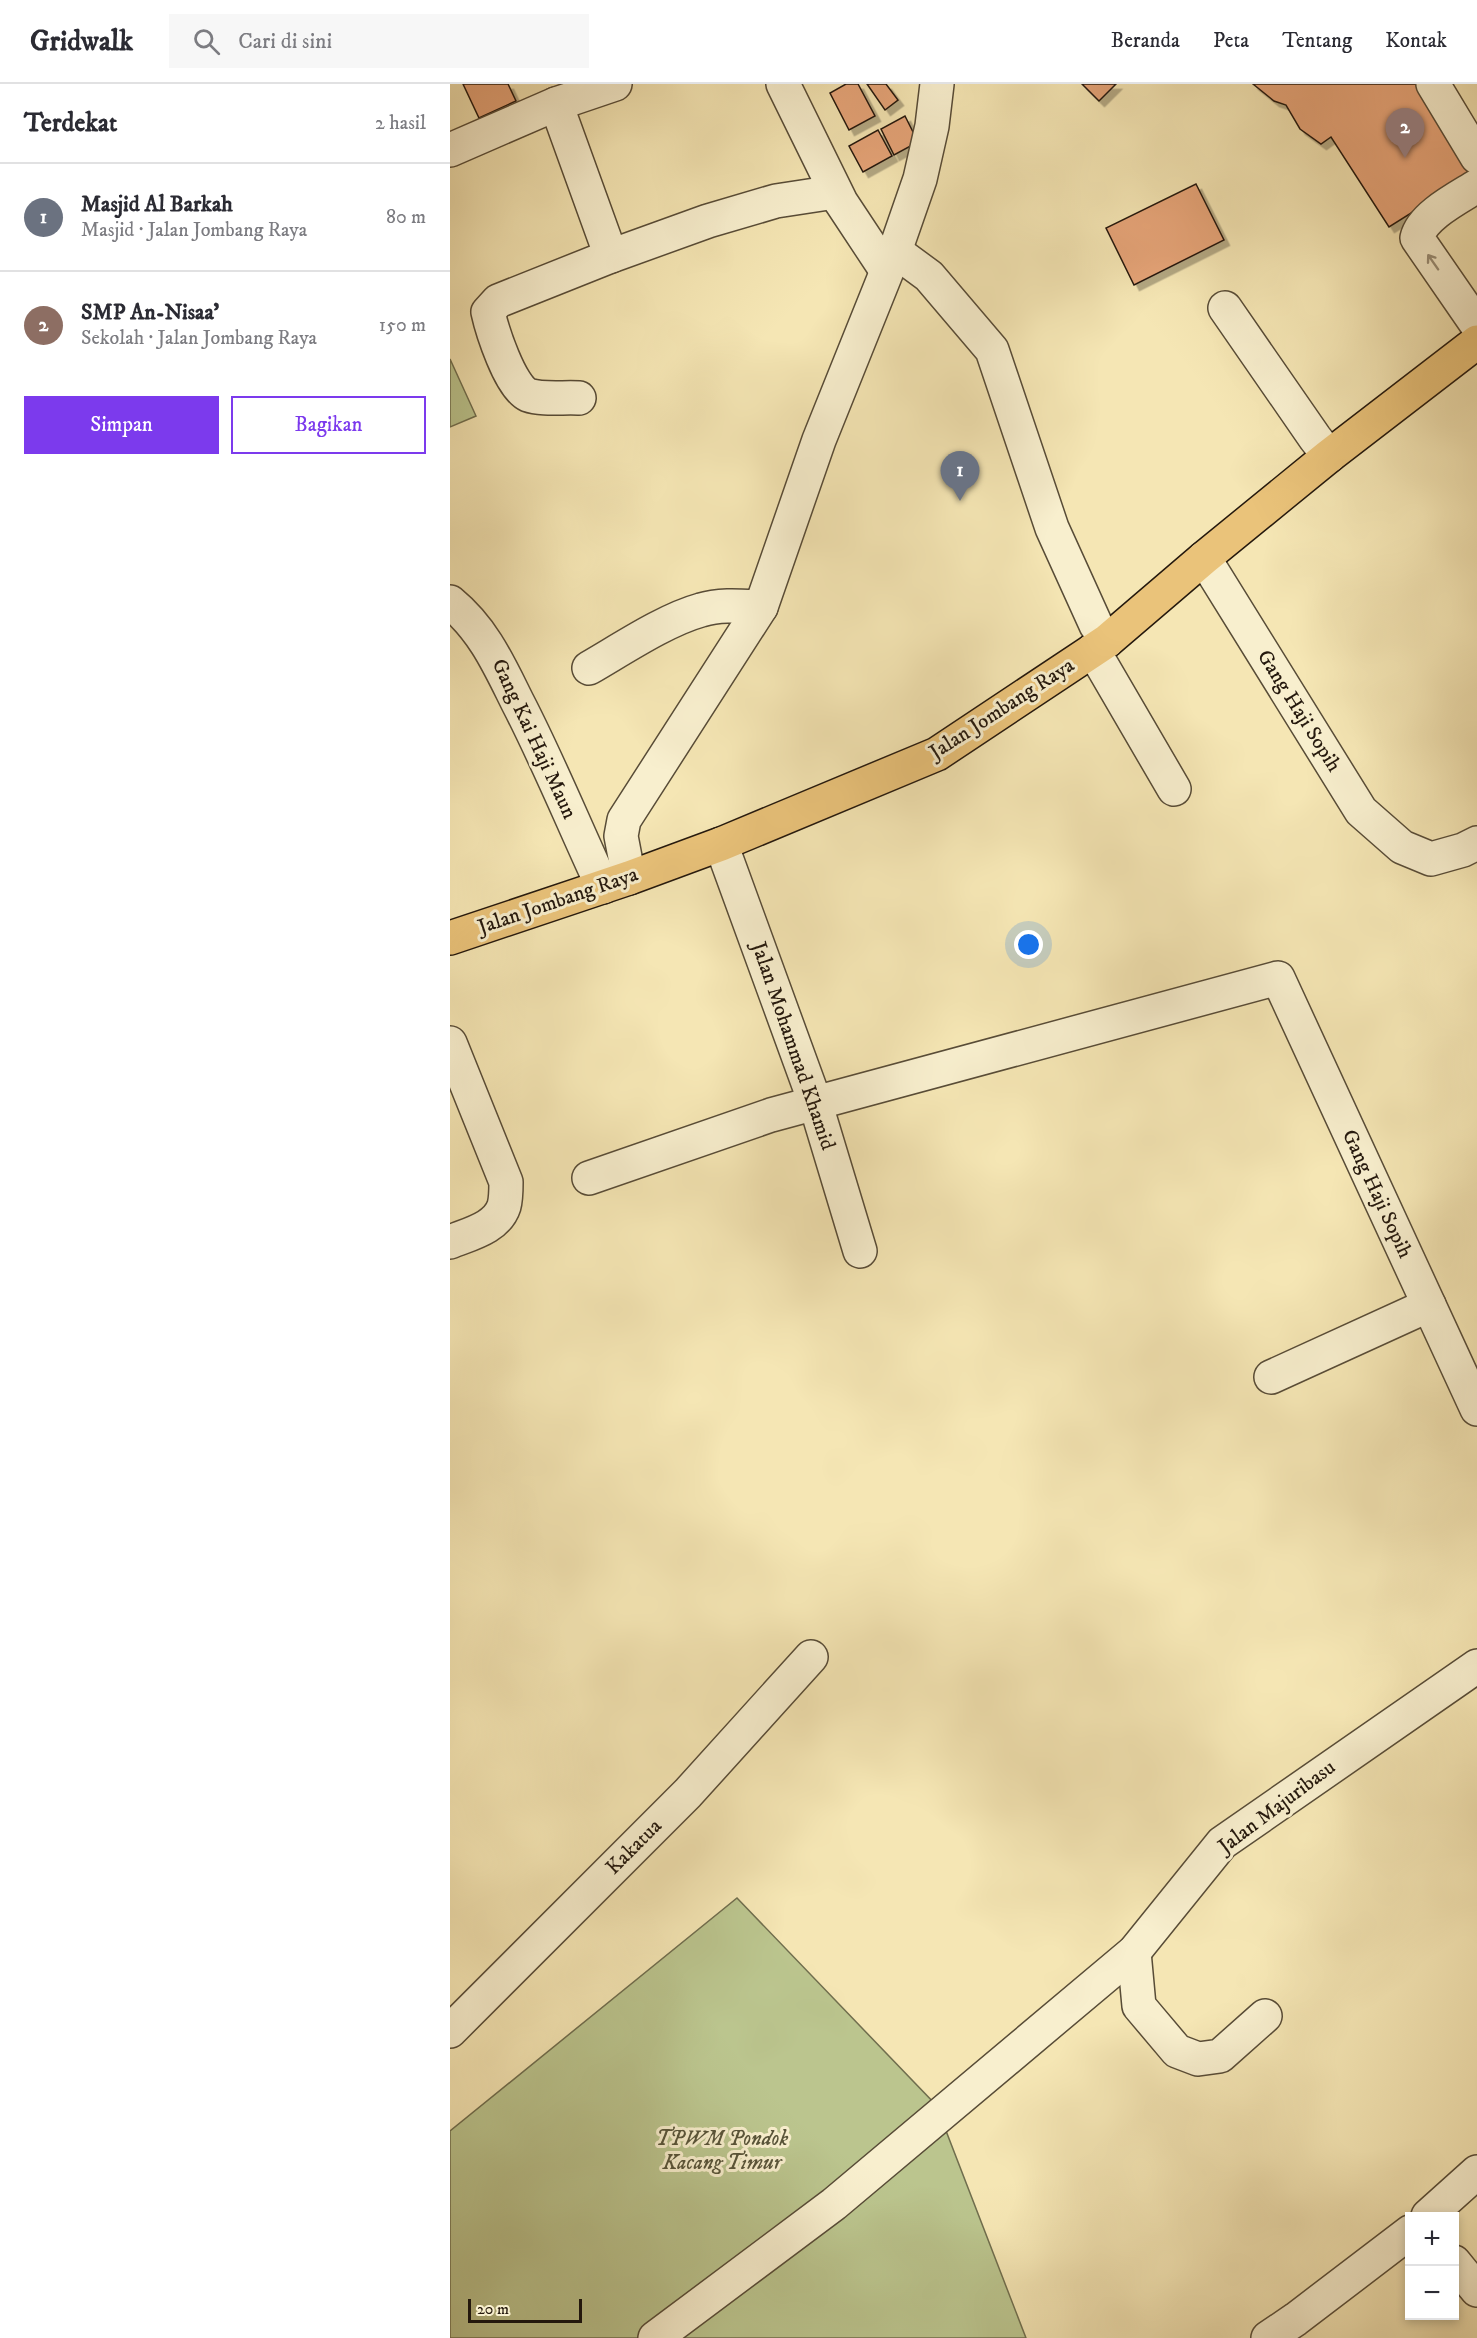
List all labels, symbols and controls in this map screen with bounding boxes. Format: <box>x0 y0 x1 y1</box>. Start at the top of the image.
search box <box>169 14 589 68</box>
text: Gridwalk <box>30 24 133 59</box>
icon: search <box>190 25 223 58</box>
text: Cari di sini <box>238 28 332 55</box>
text: Beranda <box>1111 28 1180 54</box>
text: Peta <box>1213 28 1249 54</box>
text: Tentang <box>1282 28 1352 54</box>
text: Kontak <box>1385 28 1447 54</box>
text: Terdekat <box>24 107 117 140</box>
pin: 2 <box>1386 109 1424 158</box>
text: 2 hasil <box>375 111 426 136</box>
text: Masjid Al Barkah <box>81 191 233 218</box>
text: 1 <box>40 205 47 230</box>
text: 80 m <box>386 205 426 230</box>
text: Masjid · Jalan Jombang Raya <box>81 218 307 243</box>
one-way arrow <box>1427 255 1439 271</box>
text: SMP An-Nisaa' <box>81 299 219 326</box>
text: 2 <box>39 313 48 338</box>
text: 150 m <box>379 313 426 338</box>
text: Sekolah · Jalan Jombang Raya <box>81 326 317 351</box>
button: Simpan <box>24 396 219 454</box>
button: Bagikan <box>231 396 426 454</box>
pin: 1 <box>940 452 980 501</box>
street label: Gang Haji Sopih <box>1251 645 1347 777</box>
street label: Jalan Jombang Raya <box>923 652 1079 767</box>
street label: Gang Kai Haji Maun <box>486 655 582 823</box>
street label: Jalan Jombang Raya <box>473 861 642 941</box>
your location <box>1014 930 1043 959</box>
street label: Jalan Mohammad Khamid <box>745 937 841 1154</box>
street label: Gang Haji Sopih <box>1336 1126 1418 1262</box>
street label: Jalan Majuribasu <box>1212 1754 1341 1861</box>
street label: Kakatua <box>600 1813 668 1881</box>
park label: TPWM Pondok Kacang Timur <box>656 2126 788 2176</box>
map controls <box>1405 2212 1459 2320</box>
button: + <box>1405 2212 1459 2266</box>
button: − <box>1405 2266 1459 2320</box>
scale bar <box>468 2296 582 2324</box>
text: 20 m <box>477 2299 509 2319</box>

